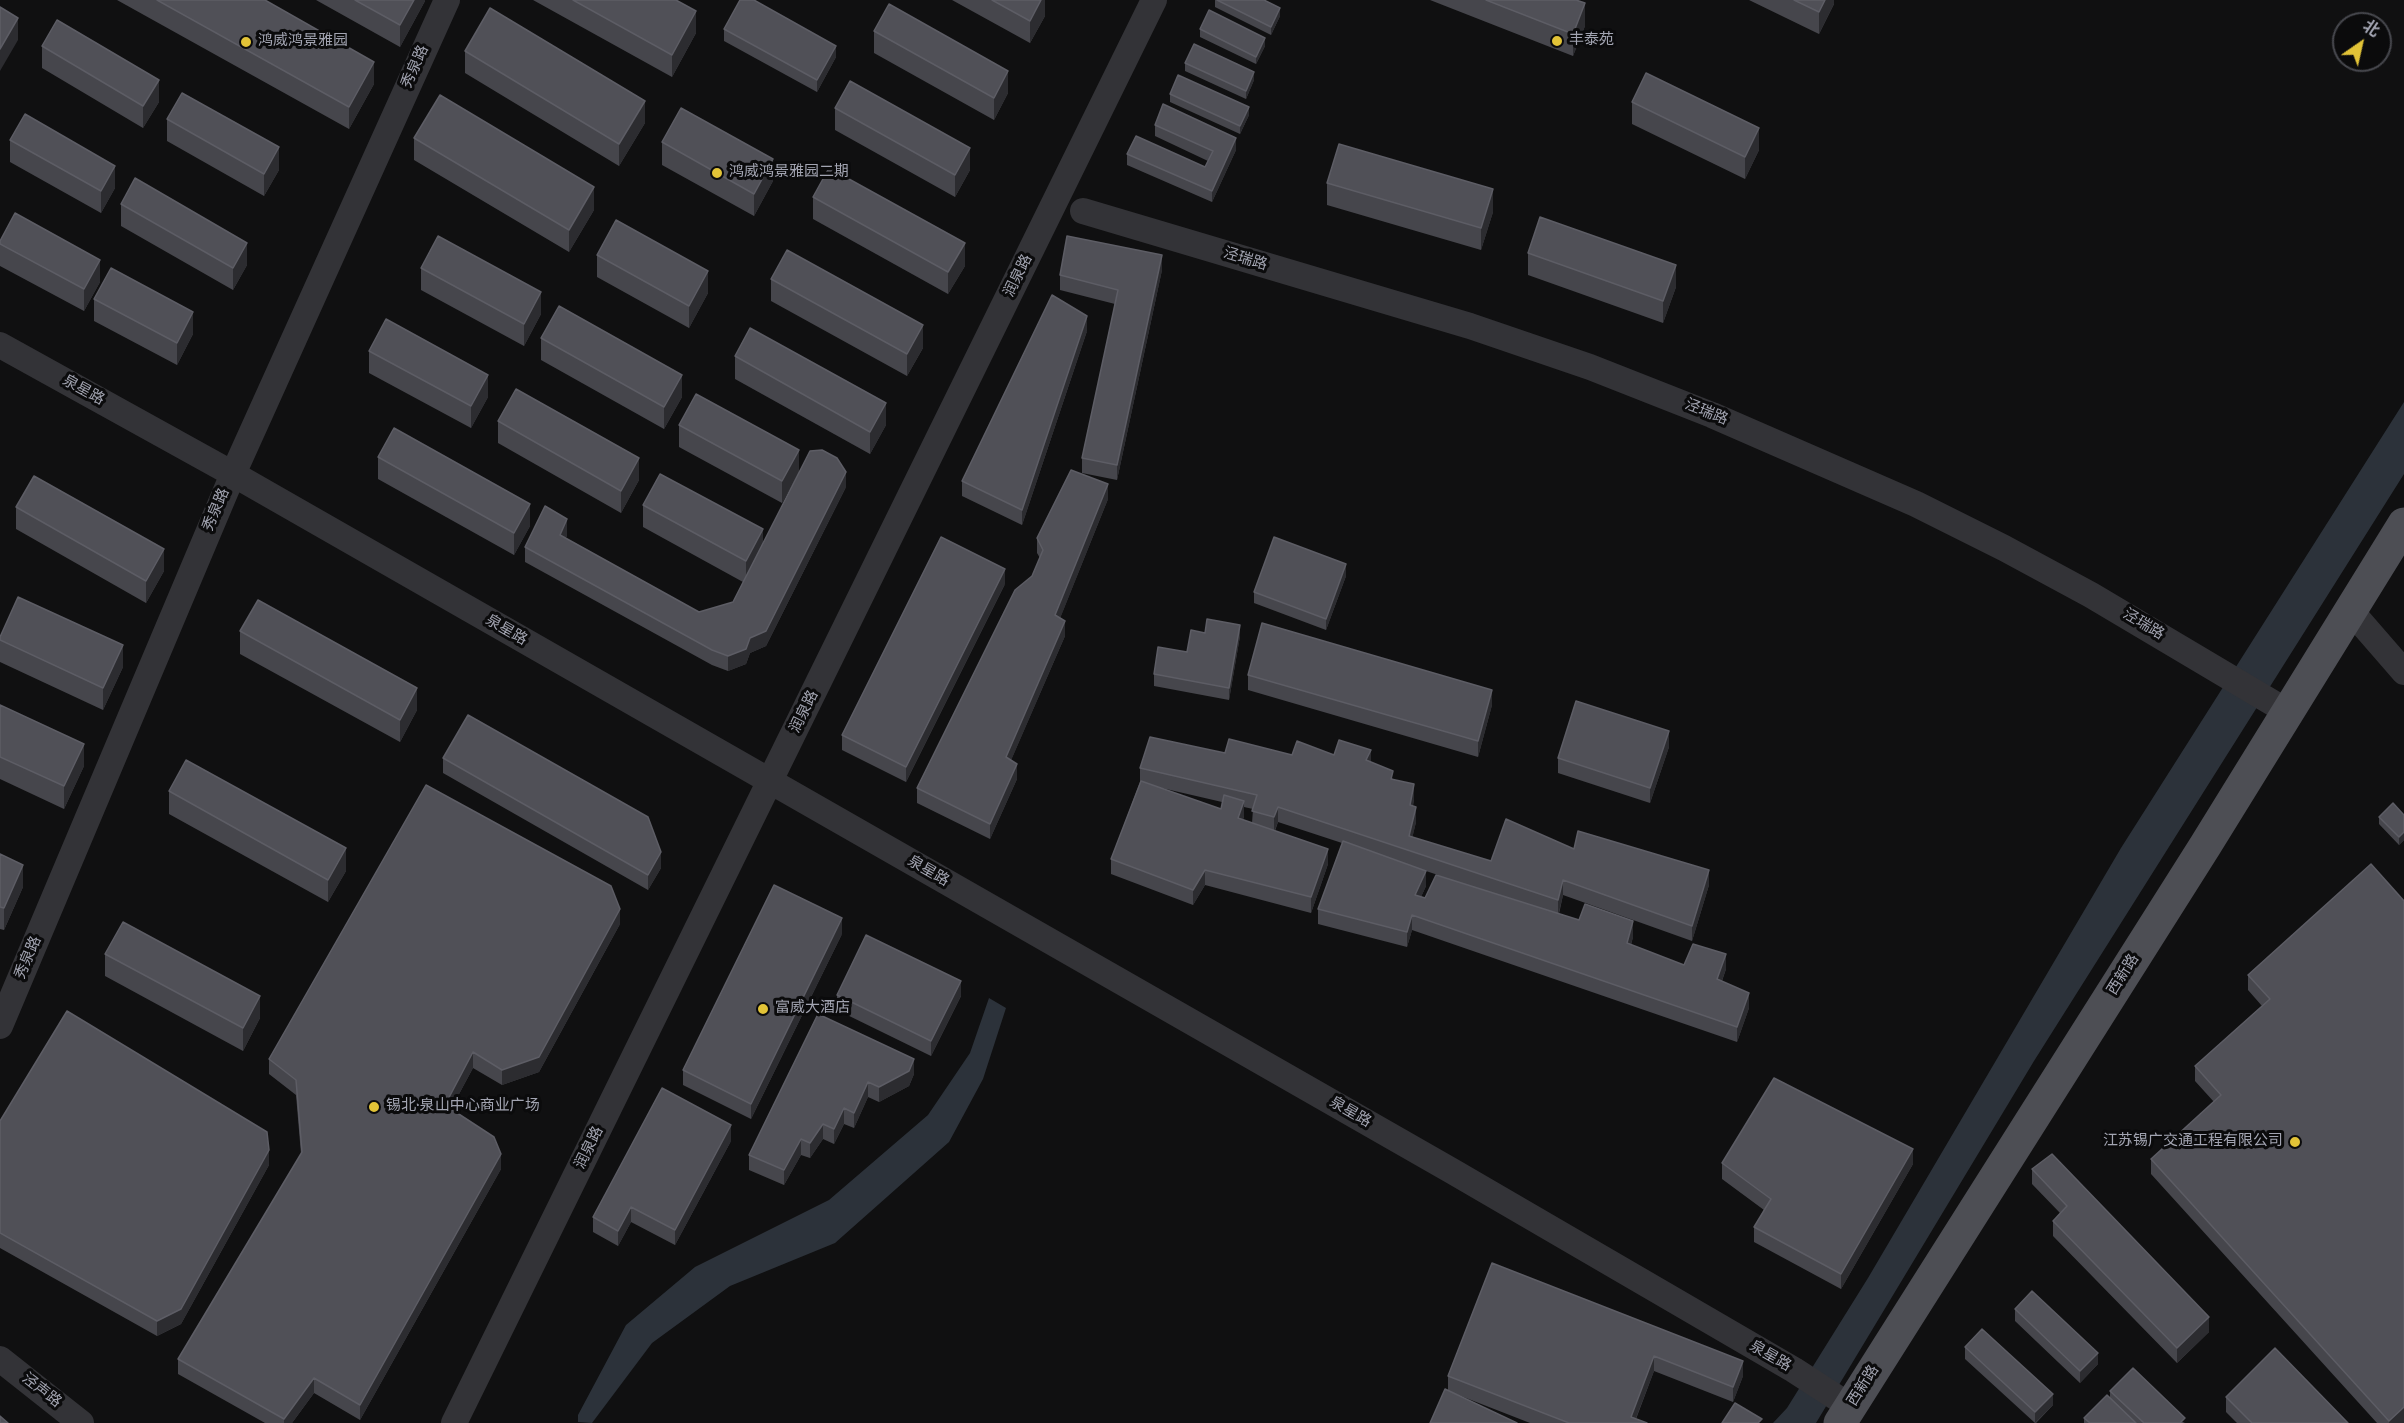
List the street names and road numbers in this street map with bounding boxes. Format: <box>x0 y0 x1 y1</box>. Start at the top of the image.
street label: 秀泉路 <box>399 43 433 91</box>
street label: 泾瑞路 <box>1221 245 1269 275</box>
street label: 润泉路 <box>1001 252 1037 300</box>
street label: 泉星路 <box>59 372 107 410</box>
street label: 泾瑞路 <box>1682 396 1730 430</box>
street label: 秀泉路 <box>200 486 234 534</box>
street label: 泾瑞路 <box>2119 606 2167 644</box>
street label: 泉星路 <box>482 612 530 650</box>
street label: 润泉路 <box>787 688 823 736</box>
street label: 泉星路 <box>904 853 952 891</box>
street label: 秀泉路 <box>12 934 46 982</box>
street label: 西新路 <box>2104 951 2144 999</box>
street label: 泉星路 <box>1326 1094 1374 1132</box>
street label: 润泉路 <box>572 1124 608 1172</box>
street label: 泉星路 <box>1746 1338 1794 1376</box>
street label: 西新路 <box>1844 1362 1884 1410</box>
street label: 泾声路 <box>18 1370 64 1412</box>

